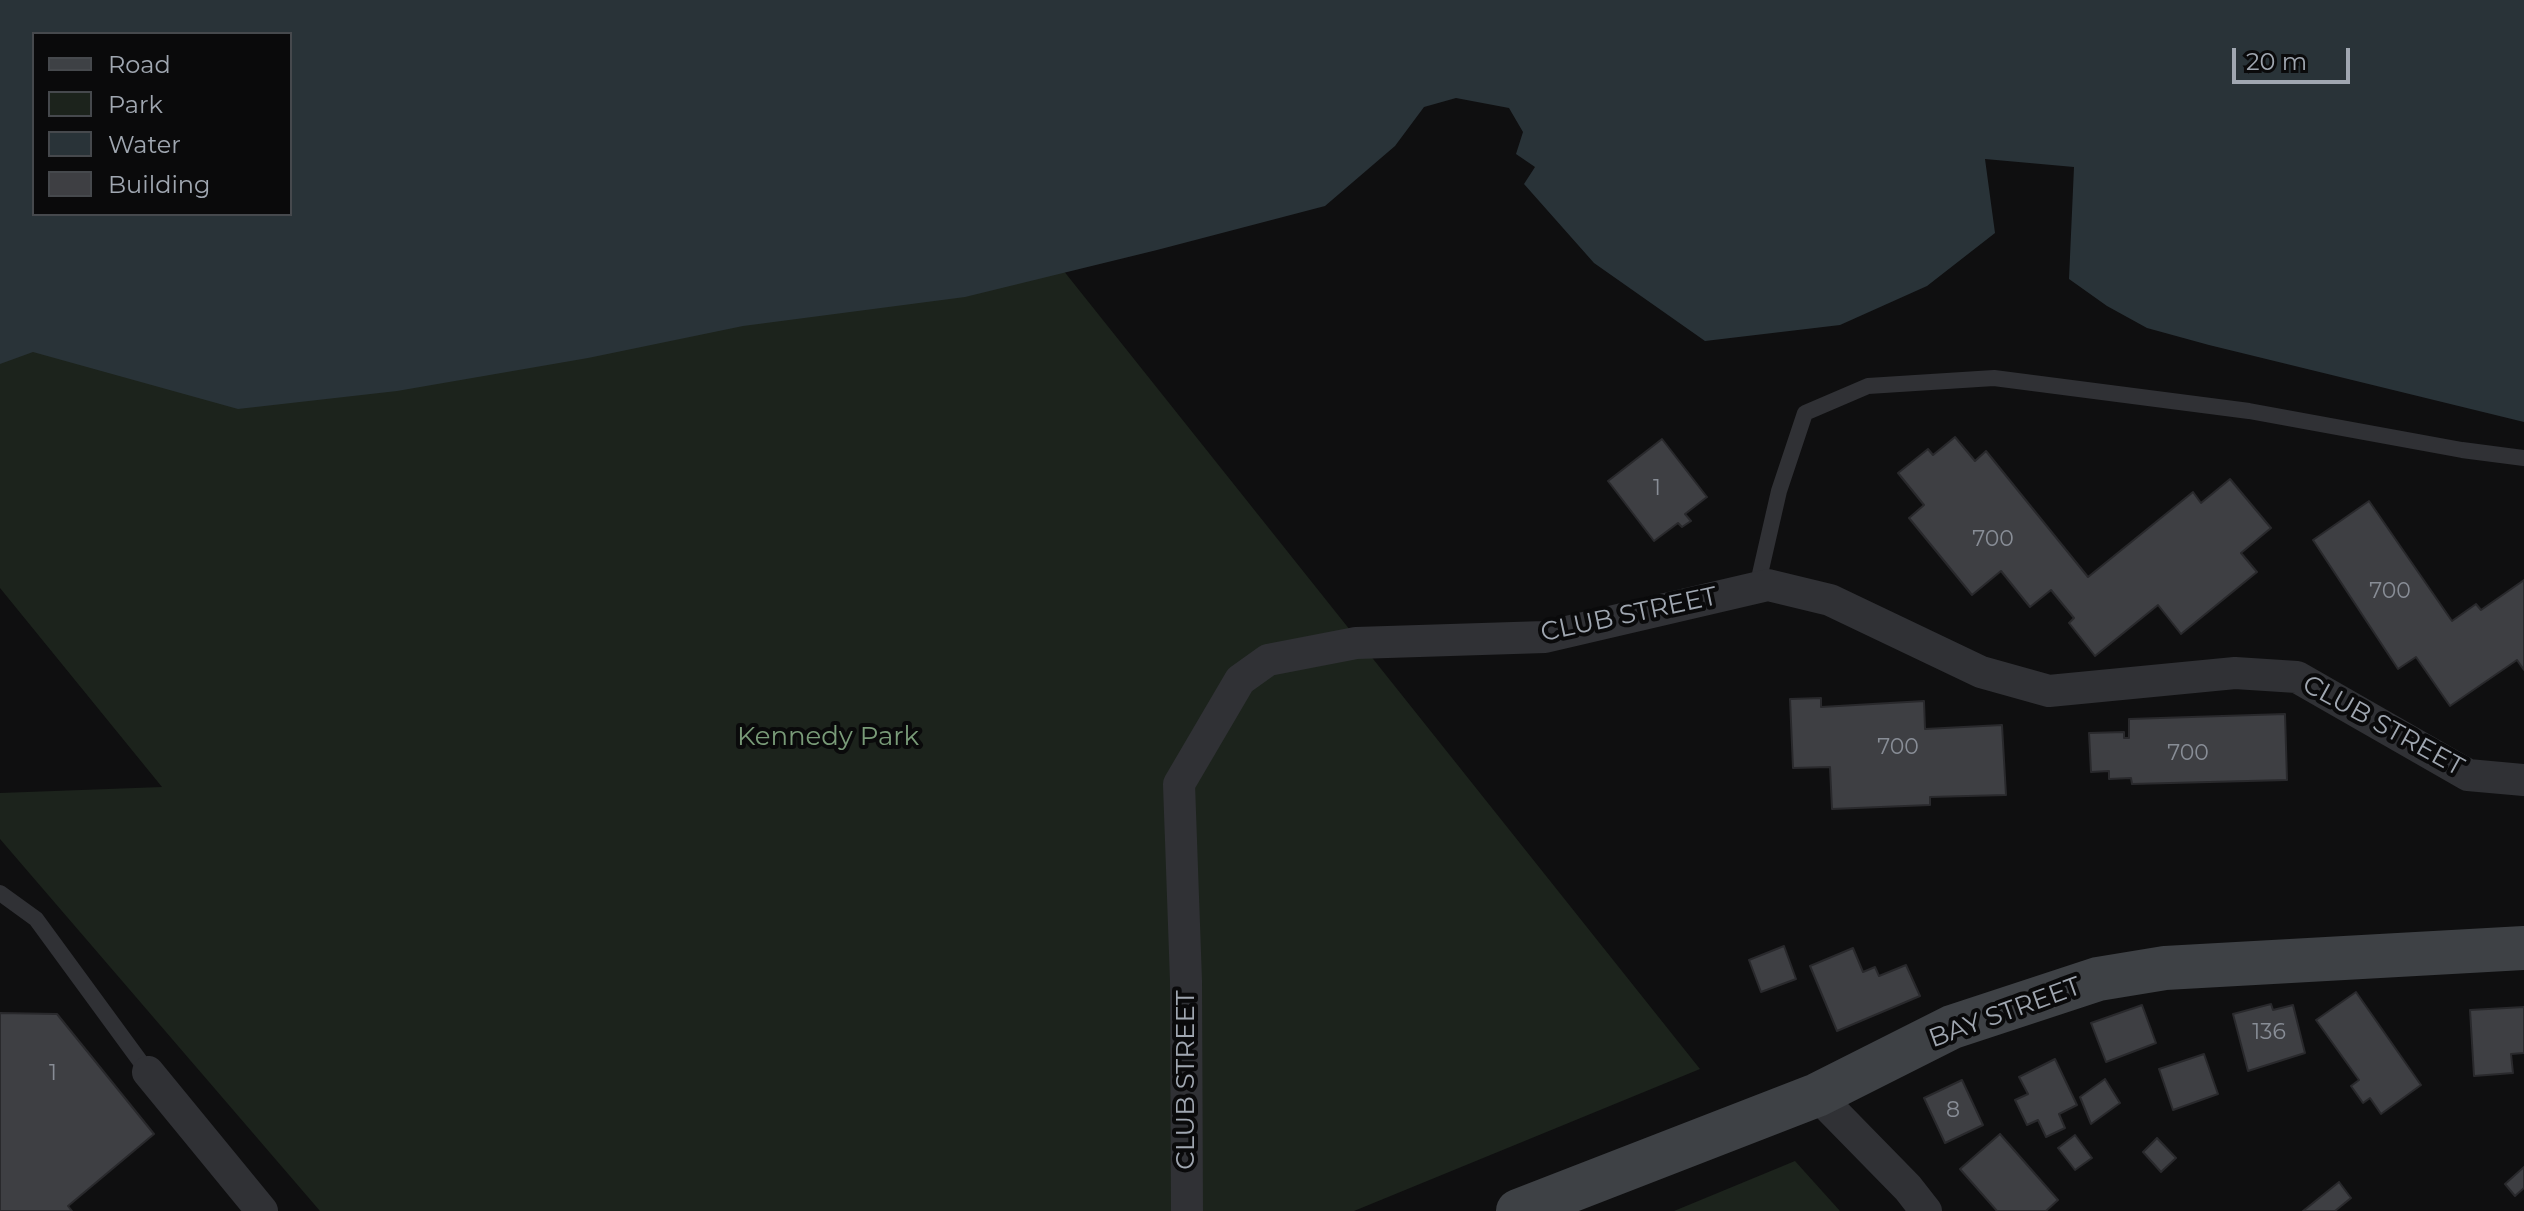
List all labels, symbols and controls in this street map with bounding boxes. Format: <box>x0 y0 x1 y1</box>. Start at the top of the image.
legend <box>32 32 292 216</box>
scale bar <box>2236 32 2354 82</box>
text: 20 m <box>2246 47 2307 76</box>
text: Road <box>108 50 171 79</box>
text: Park <box>108 90 163 119</box>
text: Water <box>108 130 181 159</box>
text: Building <box>108 170 211 199</box>
house number: 1 <box>1653 476 1661 502</box>
house number: 700 <box>1972 527 2014 553</box>
house number: 700 <box>2369 579 2411 605</box>
street label: CLUB STREET <box>1538 581 1720 649</box>
street label: CLUB STREET <box>2297 669 2469 783</box>
park label: Kennedy Park <box>737 721 919 753</box>
house number: 700 <box>1877 735 1919 761</box>
house number: 700 <box>2167 741 2209 767</box>
street label: BAY STREET <box>1925 971 2085 1055</box>
street label: CLUB STREET <box>1170 990 1202 1170</box>
house number: 136 <box>2252 1020 2286 1046</box>
house number: 1 <box>49 1061 57 1087</box>
house number: 8 <box>1946 1098 1960 1124</box>

